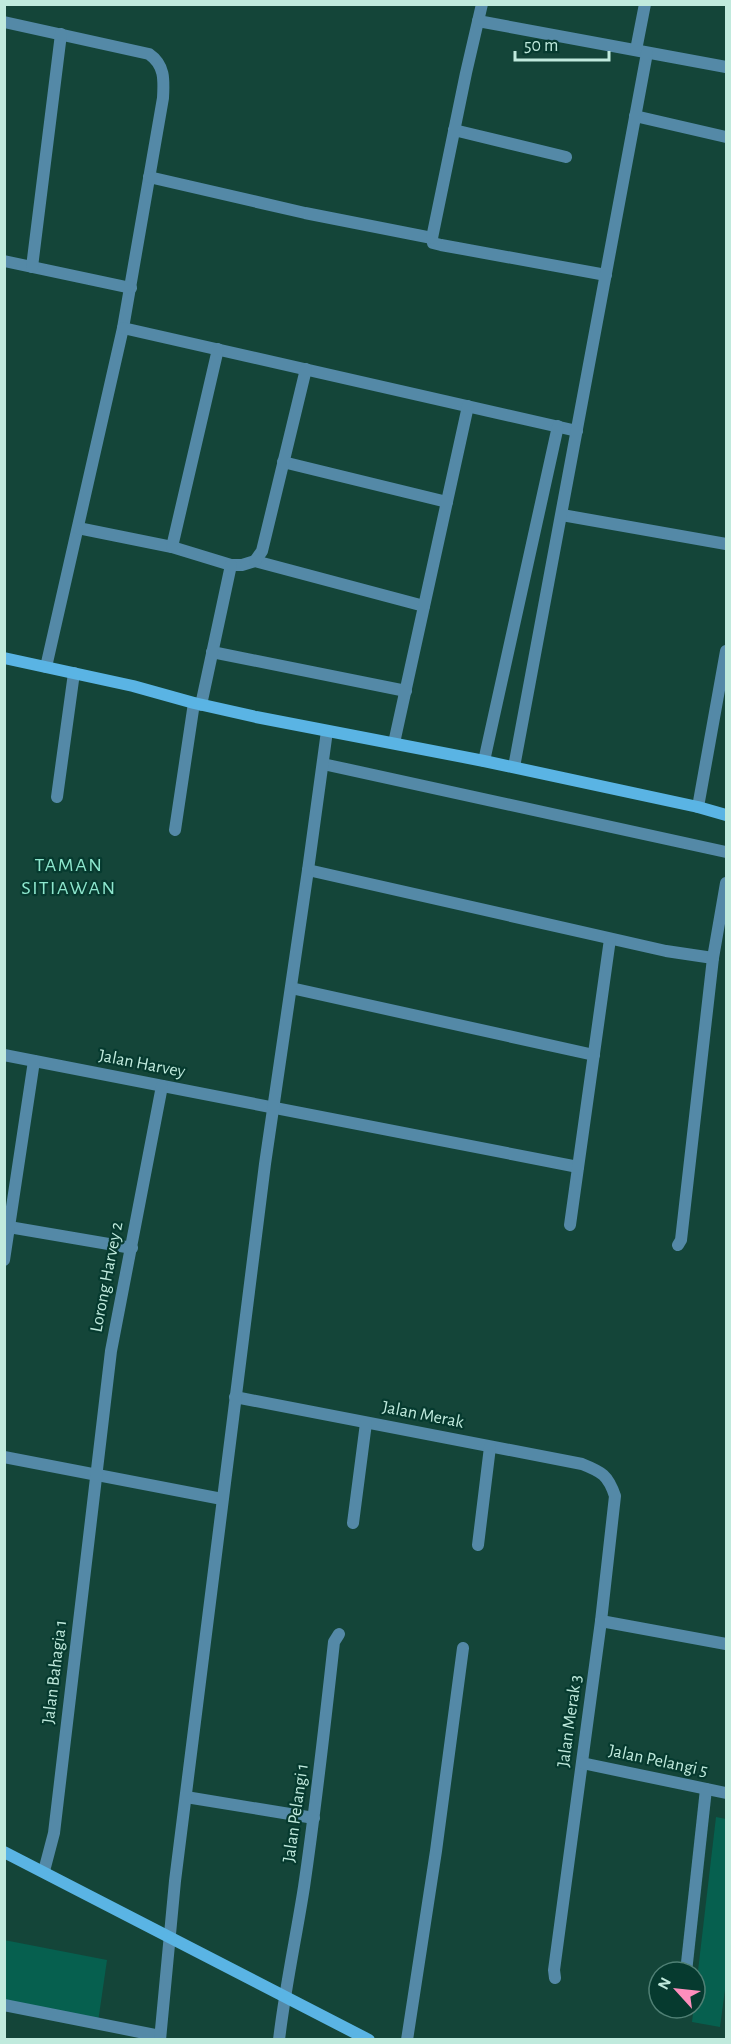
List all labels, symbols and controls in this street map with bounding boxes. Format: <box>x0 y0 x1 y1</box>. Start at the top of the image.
scale bar <box>515 24 610 62</box>
text: 50 m <box>524 37 558 55</box>
district label: TAMAN SITIAWAN <box>21 855 117 898</box>
street label: Jalan Harvey <box>97 1047 187 1081</box>
street label: Lorong Harvey 2 <box>87 1220 127 1334</box>
street label: Jalan Merak <box>381 1398 466 1432</box>
street label: Jalan Bahagia 1 <box>40 1619 70 1725</box>
street label: Jalan Merak 3 <box>555 1674 585 1768</box>
street label: Jalan Pelangi 5 <box>607 1742 709 1780</box>
street label: Jalan Pelangi 1 <box>280 1763 312 1863</box>
north arrow <box>647 1960 707 2020</box>
text: N <box>655 1975 674 1992</box>

